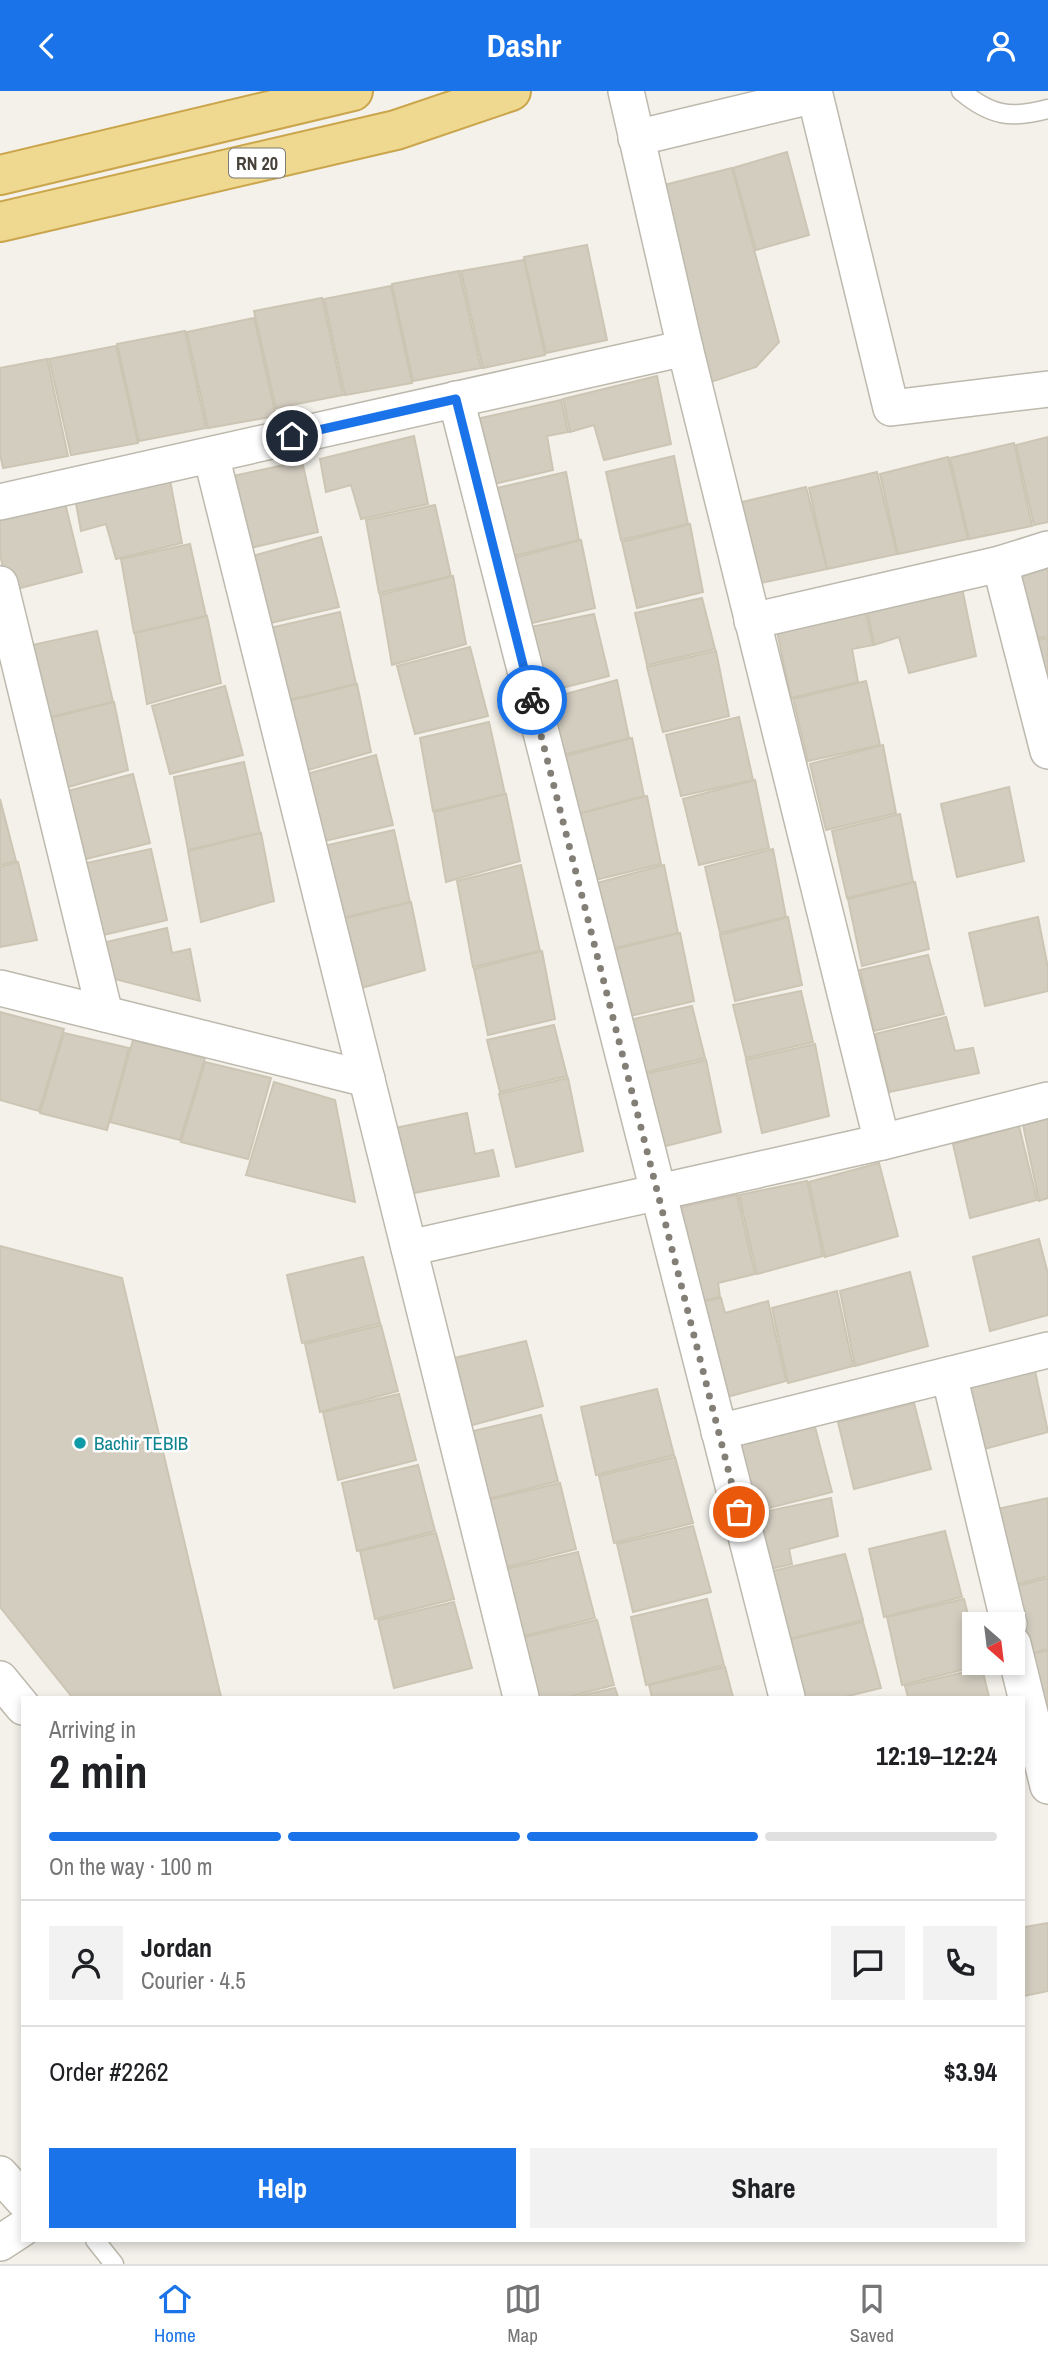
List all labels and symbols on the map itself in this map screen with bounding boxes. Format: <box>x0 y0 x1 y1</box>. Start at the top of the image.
road number: RN 20 <box>229 149 285 177</box>
pin <box>262 406 322 466</box>
courier <box>497 665 567 735</box>
place label: Bachir TEBIB <box>94 1430 188 1456</box>
marker: Bachir TEBIB <box>72 1435 88 1451</box>
pin <box>709 1482 769 1542</box>
north arrow <box>962 1612 1026 1675</box>

